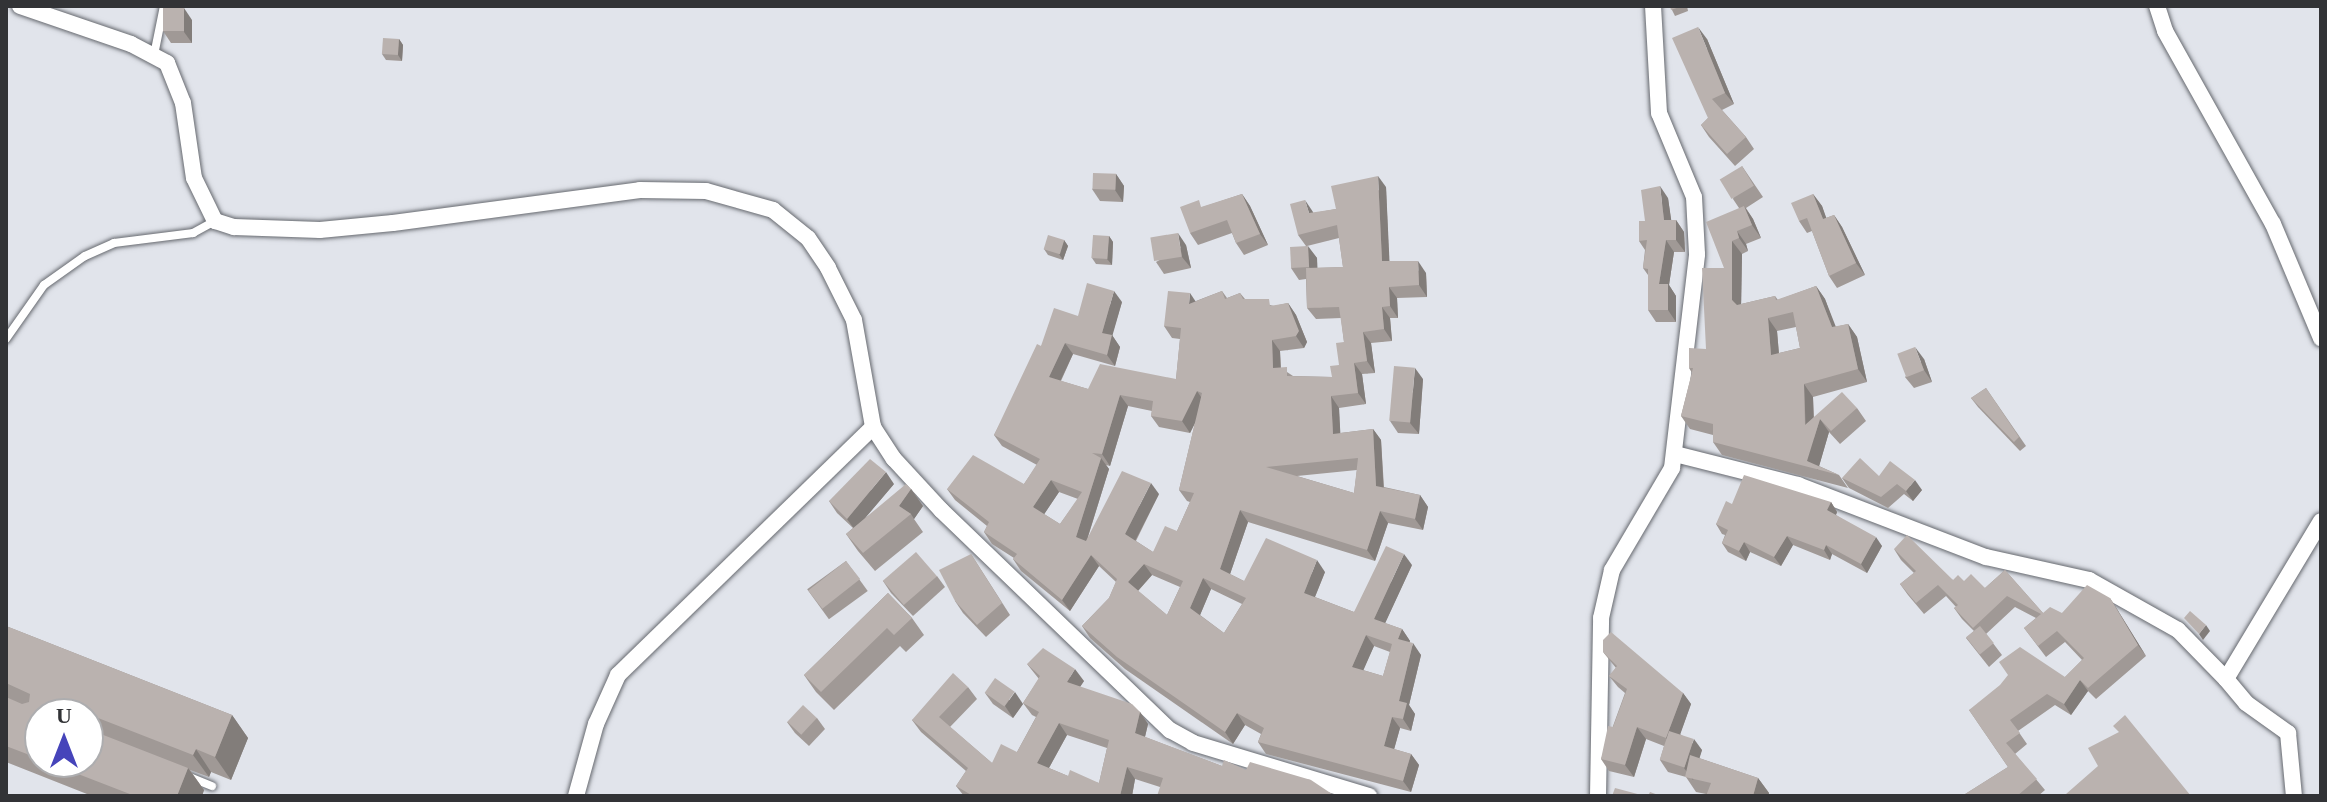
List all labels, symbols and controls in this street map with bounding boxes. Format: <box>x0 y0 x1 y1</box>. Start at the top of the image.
north arrow <box>24 698 104 778</box>
text: U <box>56 703 72 728</box>

